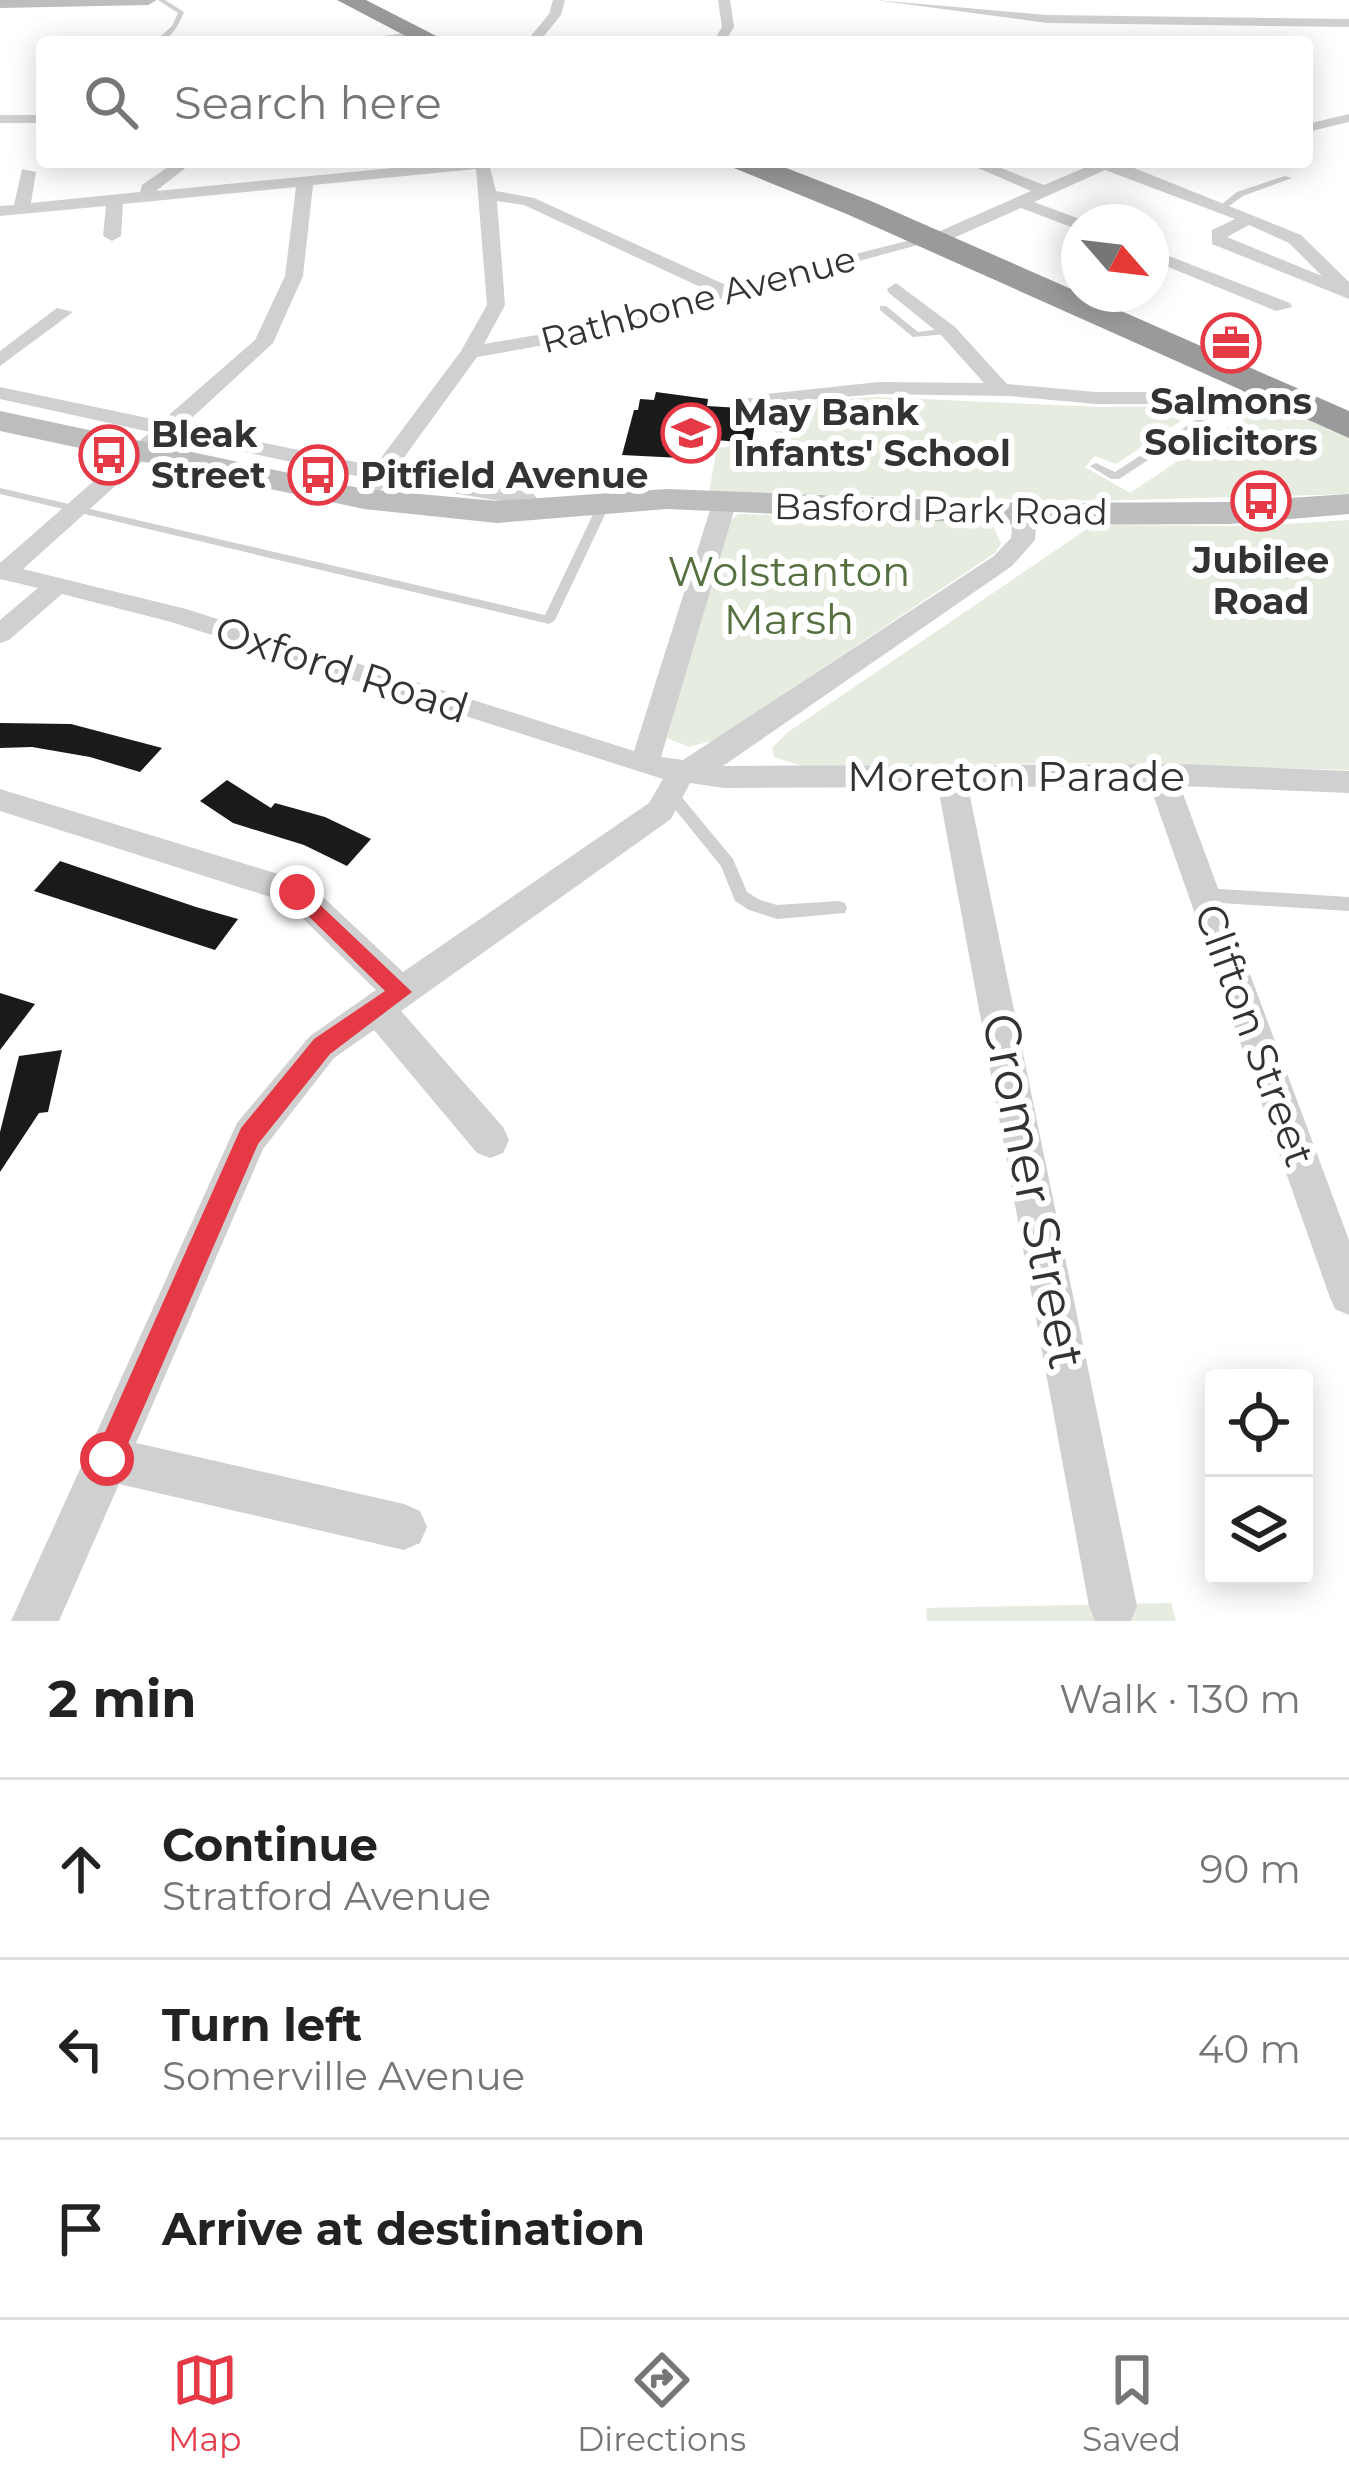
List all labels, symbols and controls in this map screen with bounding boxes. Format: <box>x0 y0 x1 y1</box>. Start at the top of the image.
search box <box>36 36 1313 168</box>
icon: search <box>78 69 144 135</box>
text: Search here <box>174 75 442 130</box>
north arrow <box>1061 204 1169 312</box>
street label: Rathbone Avenue <box>536 236 860 362</box>
office icon: Salmons Solicitors <box>1200 312 1262 374</box>
place label: Salmons Solicitors <box>1144 379 1318 464</box>
place label: May Bank Infants' School <box>733 390 1011 475</box>
school or university icon: May Bank Infants' School <box>660 402 722 464</box>
place label: Bleak Street <box>151 412 266 497</box>
bus stop icon: Bleak Street <box>78 424 140 486</box>
bus stop icon: Pitfield Avenue <box>287 444 349 506</box>
place label: Pitfield Avenue <box>360 453 649 497</box>
bus stop icon: Jubilee Road <box>1230 470 1292 532</box>
street label: Basford Park Road <box>774 484 1108 534</box>
place label: Jubilee Road <box>1192 538 1329 623</box>
park label: Wolstanton Marsh <box>668 545 910 645</box>
street label: Oxford Road <box>209 604 475 734</box>
street label: Moreton Parade <box>847 750 1185 802</box>
route end <box>270 865 324 919</box>
street label: Clifton Street <box>1183 897 1327 1173</box>
street label: Cromer Street <box>969 1008 1099 1374</box>
map controls <box>1205 1369 1313 1585</box>
button: locate <box>1205 1369 1313 1477</box>
route start <box>80 1432 134 1486</box>
button: layers <box>1205 1477 1313 1585</box>
text: 2 min <box>48 1668 197 1730</box>
text: Walk · 130 m <box>1059 1675 1301 1723</box>
text: Continue <box>162 1817 378 1872</box>
icon: ahead <box>48 1836 114 1902</box>
text: 90 m <box>1200 1845 1301 1893</box>
text: Stratford Avenue <box>162 1872 491 1920</box>
text: Turn left <box>162 1997 362 2052</box>
icon: left <box>48 2016 114 2082</box>
text: 40 m <box>1198 2025 1301 2073</box>
text: Somerville Avenue <box>162 2052 525 2100</box>
icon: arrive <box>48 2196 114 2262</box>
text: Arrive at destination <box>162 2201 645 2256</box>
tab: Map <box>168 2347 241 2459</box>
tab: Directions <box>577 2347 746 2459</box>
tab: Saved <box>1082 2347 1181 2459</box>

